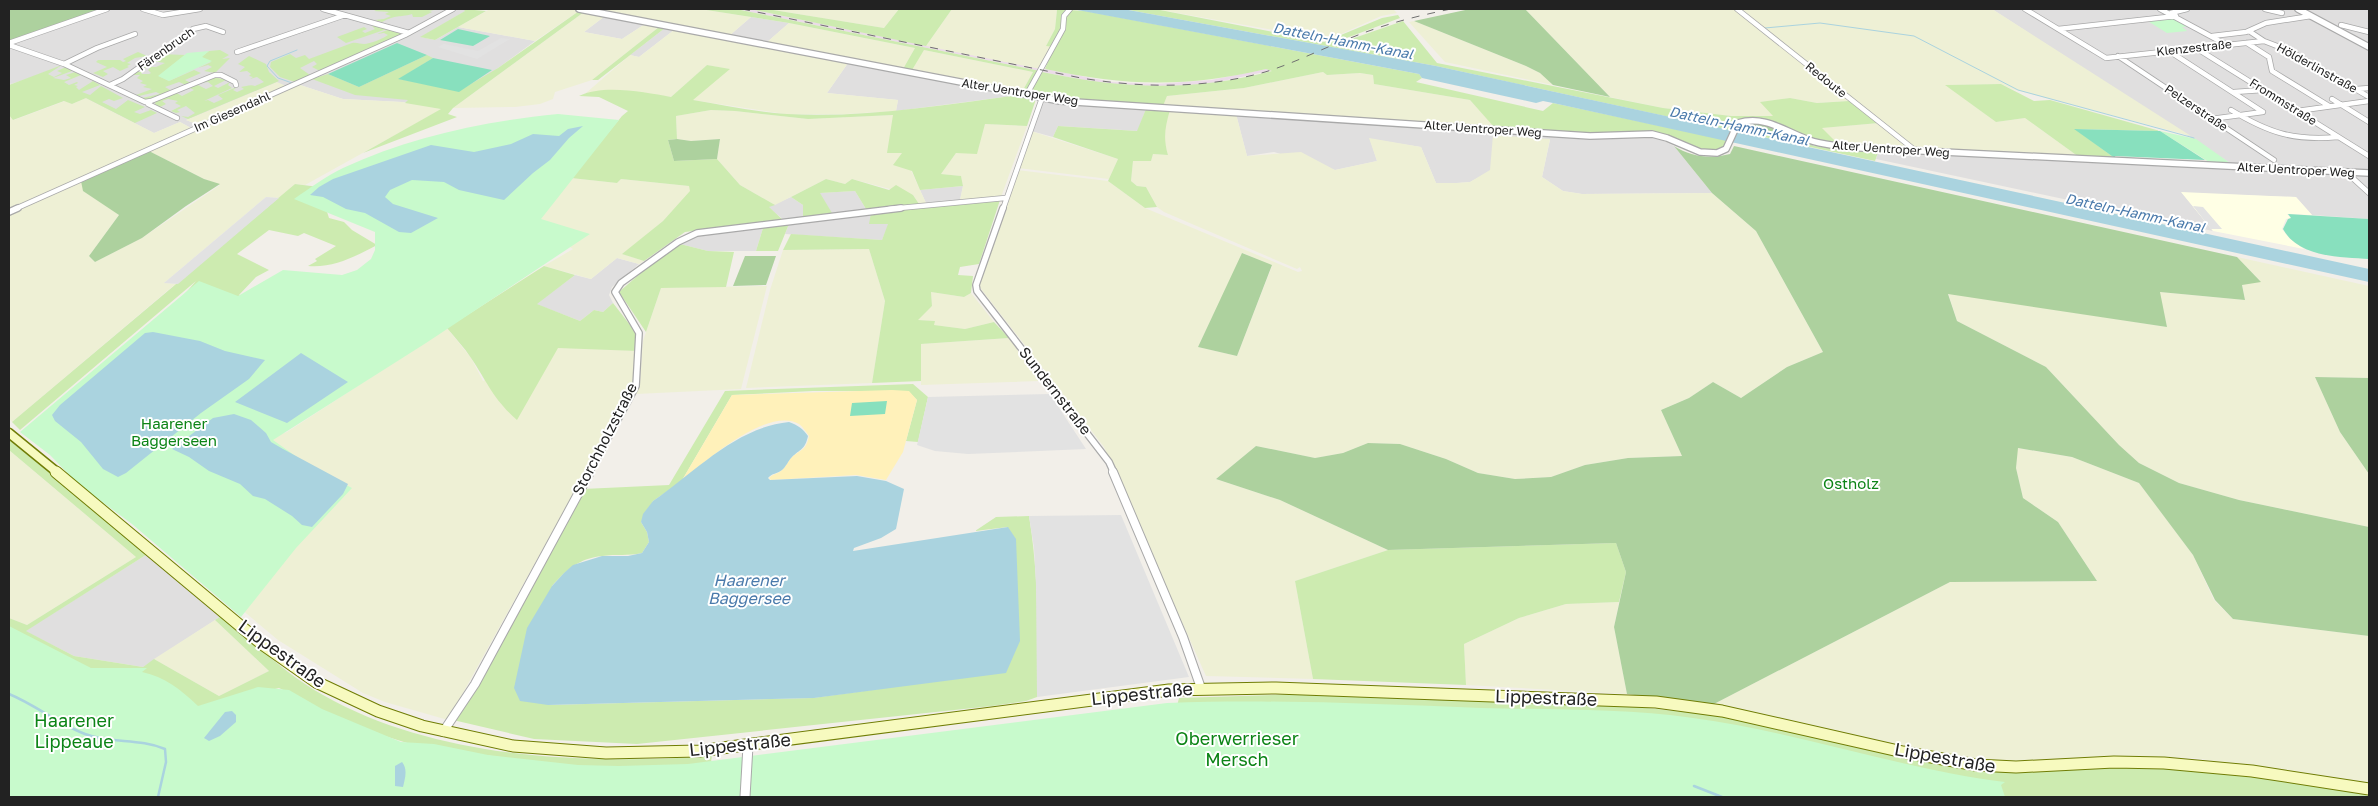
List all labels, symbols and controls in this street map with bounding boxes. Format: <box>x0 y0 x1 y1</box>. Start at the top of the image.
water label: Datteln-Hamm-Kanal <box>1272 19 1415 63</box>
street label: Färenbruch <box>134 24 197 74</box>
street label: Klenzestraße <box>2156 36 2232 59</box>
street label: Hölderlinstraße <box>2274 39 2360 96</box>
street label: Redoute <box>1803 58 1850 101</box>
street label: Alter Uentroper Weg <box>961 75 1079 108</box>
street label: Frommstraße <box>2247 75 2320 128</box>
street label: Pelzerstraße <box>2162 81 2231 134</box>
street label: Im Giesendahl <box>191 88 272 135</box>
water label: Datteln-Hamm-Kanal <box>1668 102 1811 149</box>
street label: Alter Uentroper Weg <box>1424 117 1542 140</box>
street label: Alter Uentroper Weg <box>1832 137 1950 160</box>
street label: Alter Uentroper Weg <box>2237 159 2355 180</box>
water label: Datteln-Hamm-Kanal <box>2064 189 2207 236</box>
street label: Sundernstraße <box>1016 343 1096 438</box>
street label: Storchholzstraße <box>568 379 640 498</box>
park label: Haarener Baggerseen <box>131 414 217 449</box>
park label: Ostholz <box>1823 474 1879 492</box>
water label: Haarener Baggersee <box>708 570 792 608</box>
street label: Lippestraße <box>235 614 330 692</box>
street label: Lippestraße <box>1090 677 1194 709</box>
street label: Lippestraße <box>1495 684 1598 710</box>
park label: Haarener Lippeaue <box>34 709 114 752</box>
park label: Oberwerrieser Mersch <box>1175 727 1299 770</box>
street label: Lippestraße <box>688 728 792 760</box>
street label: Lippestraße <box>1893 737 1997 777</box>

